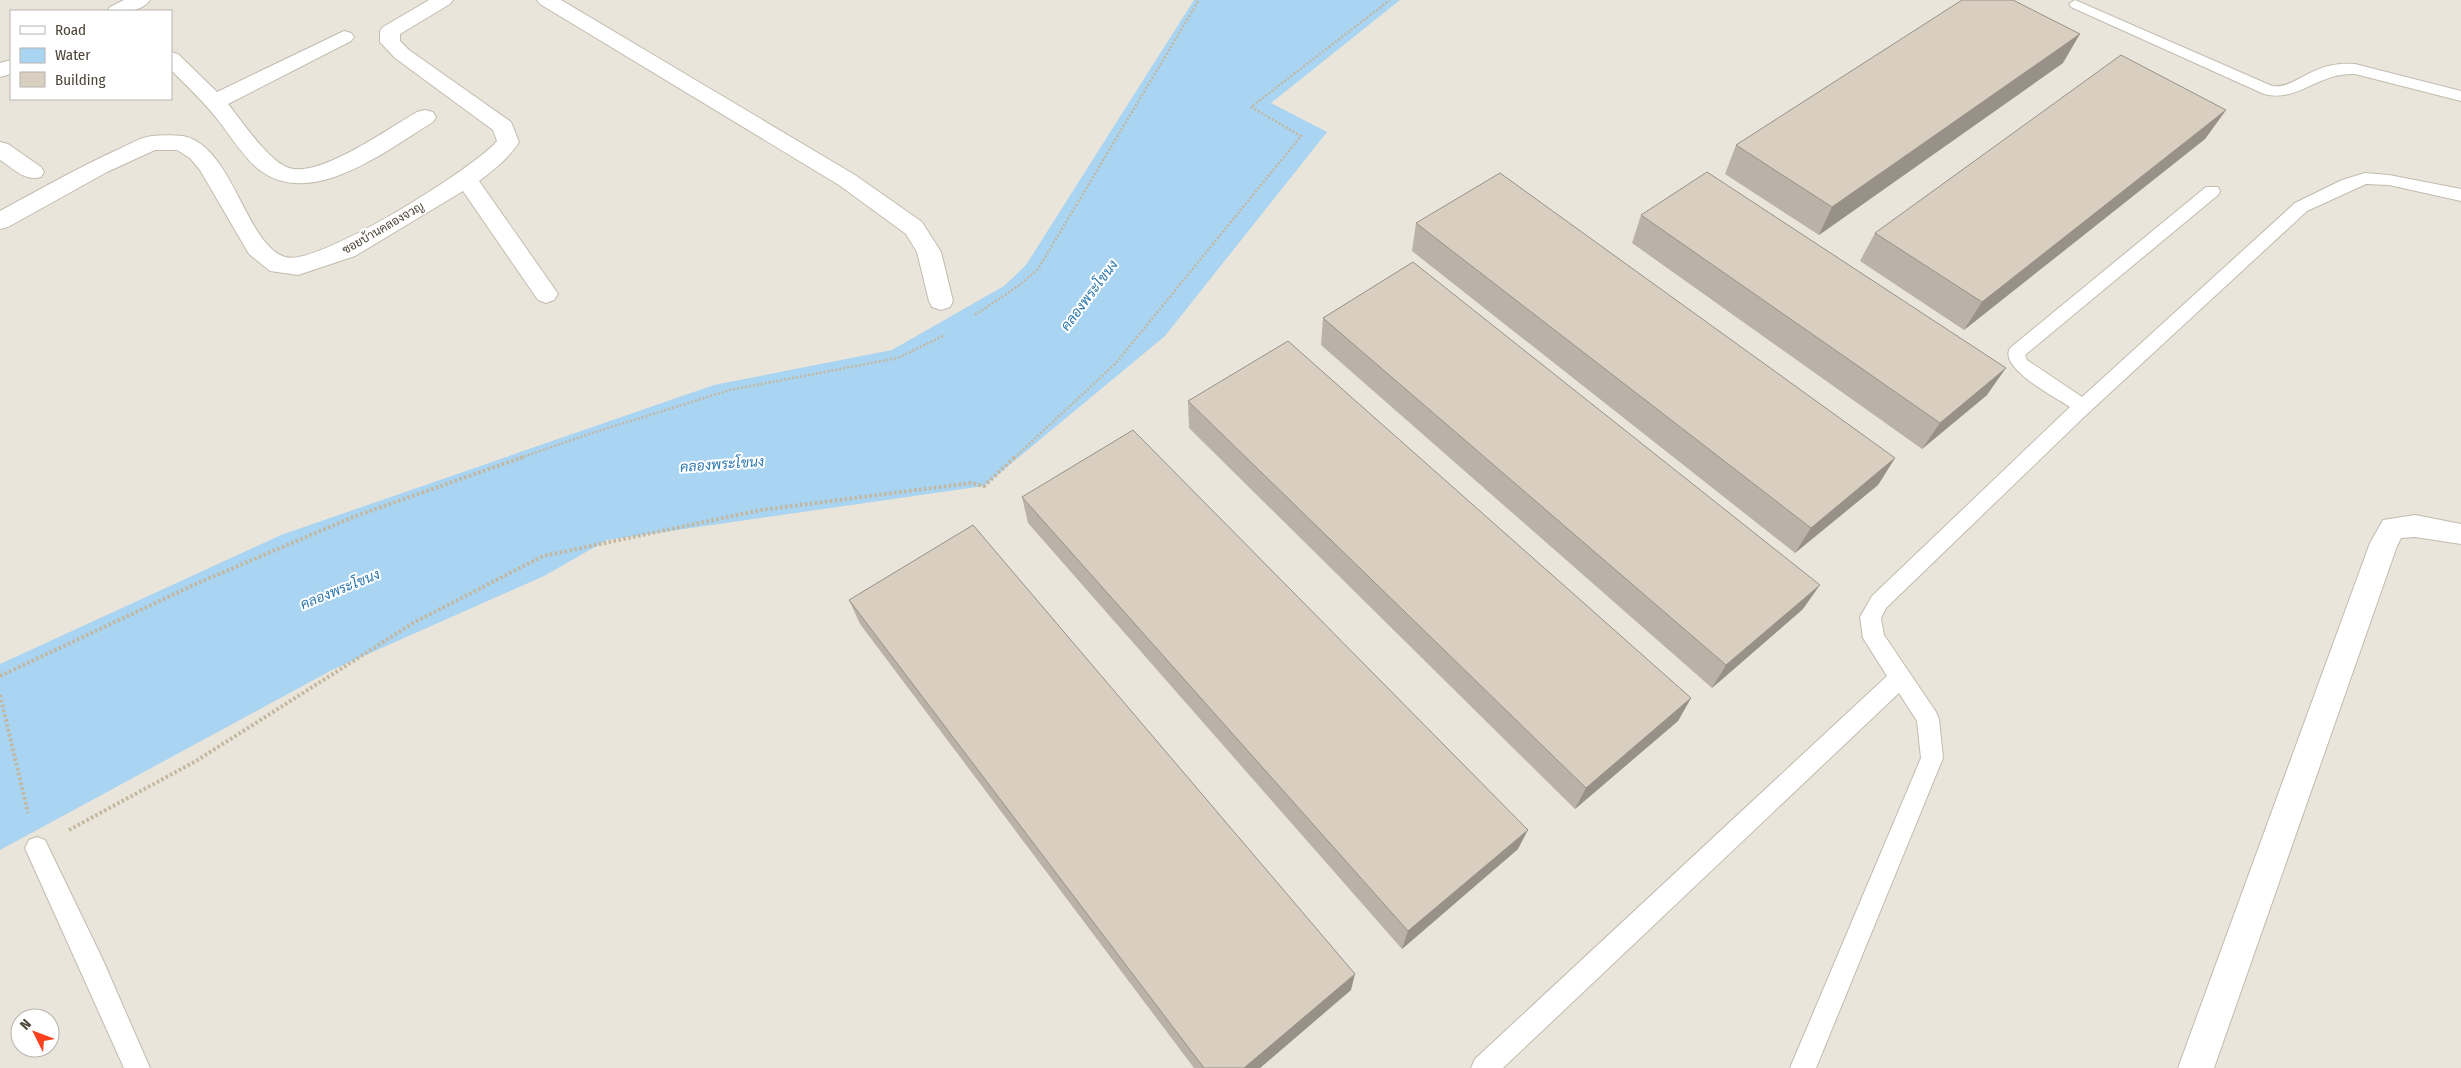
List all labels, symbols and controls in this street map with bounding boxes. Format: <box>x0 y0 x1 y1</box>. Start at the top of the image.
legend <box>10 10 172 100</box>
text: Road <box>55 21 86 39</box>
text: Water <box>55 46 91 64</box>
text: Building <box>55 71 106 89</box>
street label: ซอยบ้านคลองจวญ <box>340 199 426 257</box>
water label: คลองพระโขนง <box>1057 256 1122 334</box>
water label: คลองพระโขนง <box>679 453 765 476</box>
water label: คลองพระโขนง <box>298 566 382 613</box>
north arrow <box>10 1008 60 1058</box>
text: N <box>17 1016 35 1033</box>

